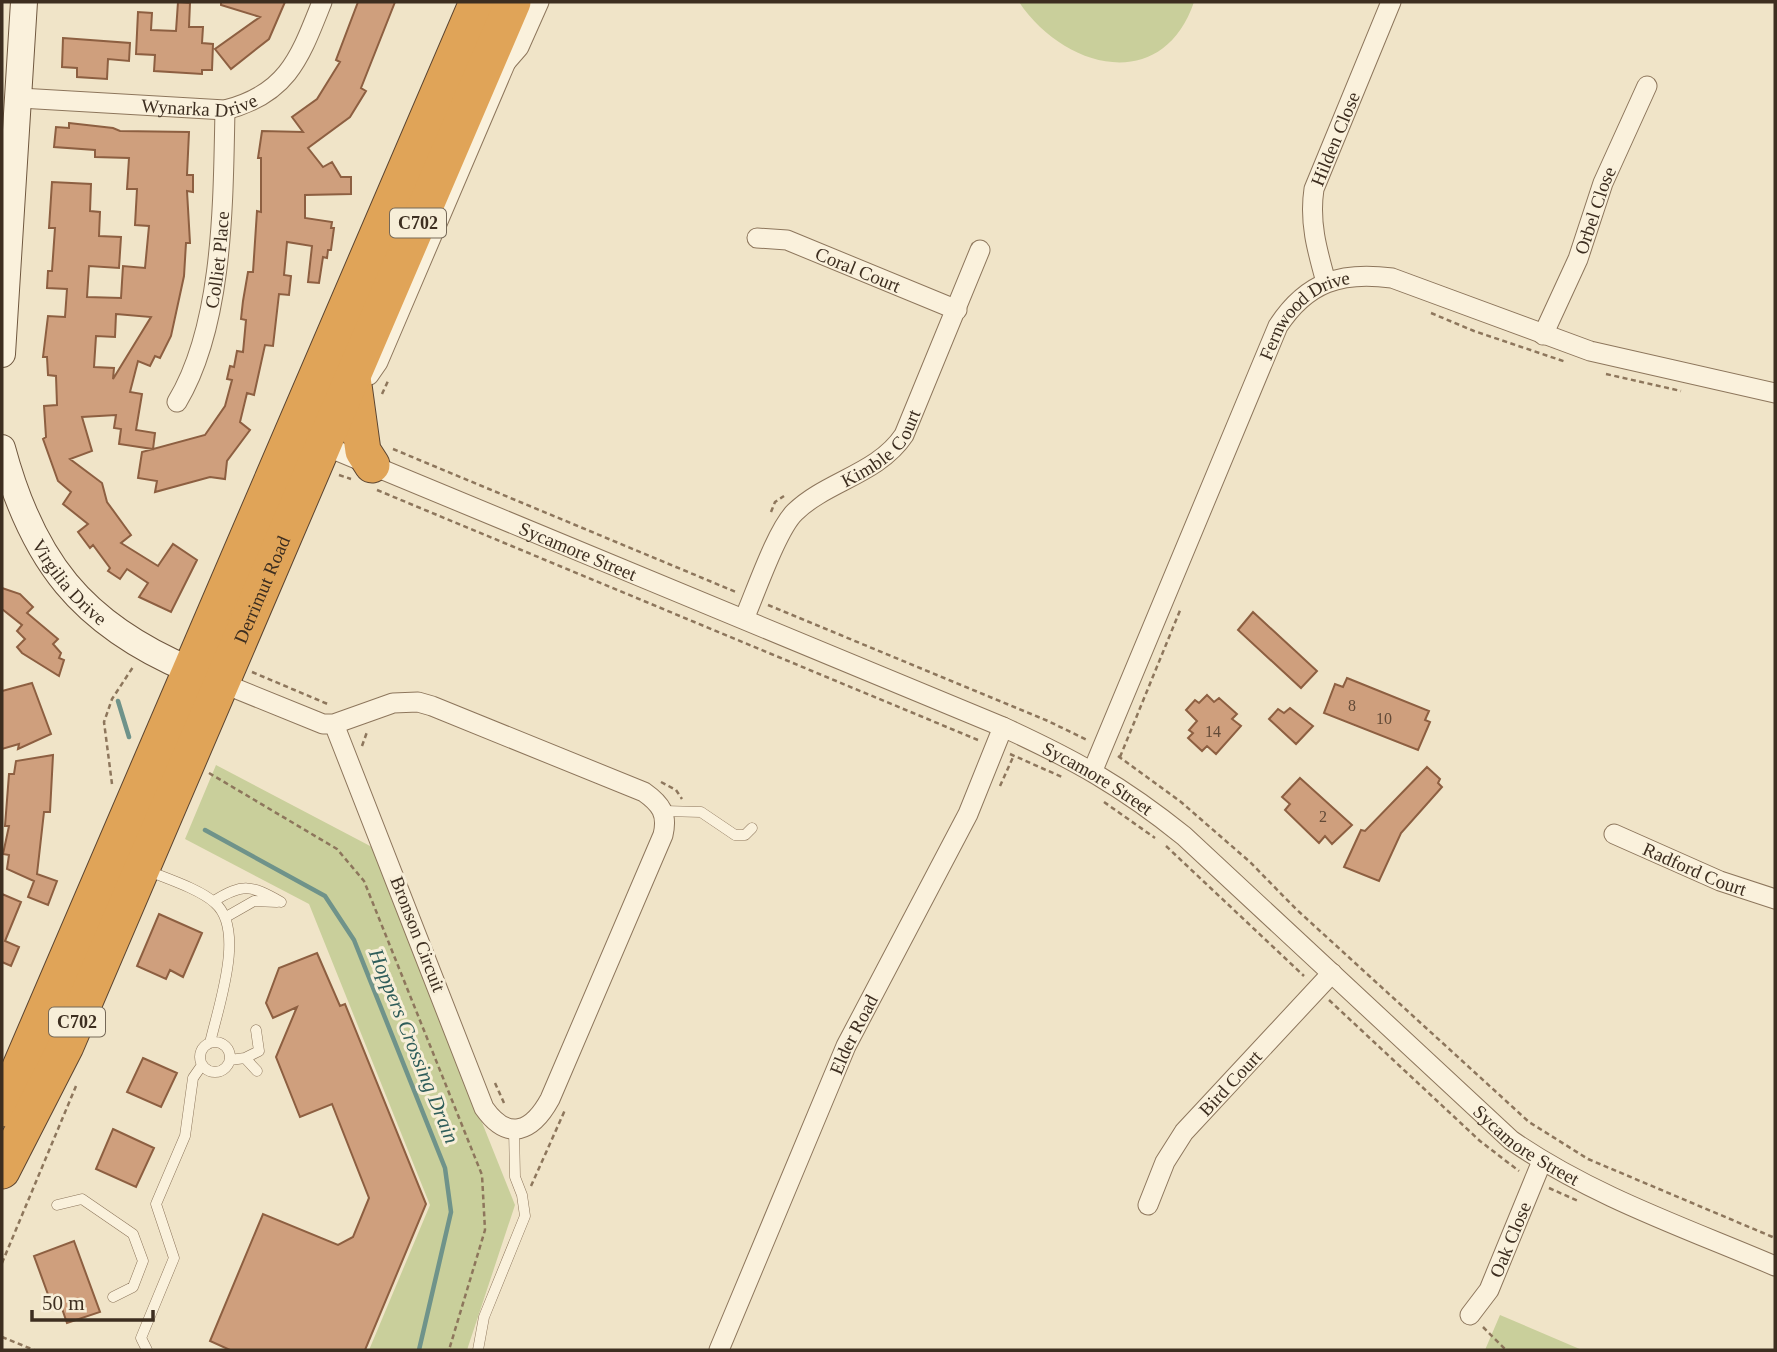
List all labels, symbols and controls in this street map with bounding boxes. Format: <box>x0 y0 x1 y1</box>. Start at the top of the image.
street label: Wynarka Drive <box>141 89 260 121</box>
street label: Hilden Close <box>1306 89 1363 189</box>
street label: Orbel Close <box>1570 163 1620 257</box>
road number: C702 <box>390 208 446 238</box>
street label: Colliet Place <box>200 211 232 310</box>
street label: Coral Court <box>812 242 905 296</box>
street label: Fernwood Drive <box>1255 267 1351 363</box>
street label: Kimble Court <box>837 405 924 491</box>
street label: Sycamore Street <box>516 517 640 585</box>
street label: Derrimut Road <box>229 532 294 646</box>
street label: Virgilia Drive <box>28 535 111 629</box>
house number: 8 <box>1348 697 1356 714</box>
house number: 10 <box>1376 710 1392 727</box>
house number: 14 <box>1205 723 1221 740</box>
street label: Sycamore Street <box>1039 737 1158 819</box>
house number: 2 <box>1319 808 1327 825</box>
street label: Radford Court <box>1640 838 1750 900</box>
street label: Bronson Circuit <box>386 873 450 995</box>
water label: Hoppers Crossing Drain <box>364 944 464 1147</box>
street label: Elder Road <box>825 991 882 1077</box>
road number: C702 <box>49 1007 105 1036</box>
street label: Bird Court <box>1194 1045 1266 1120</box>
street label: Sycamore Street <box>1469 1100 1583 1190</box>
street label: Oak Close <box>1485 1199 1535 1280</box>
scale bar <box>32 1278 152 1322</box>
text: 50 m <box>42 1291 85 1315</box>

